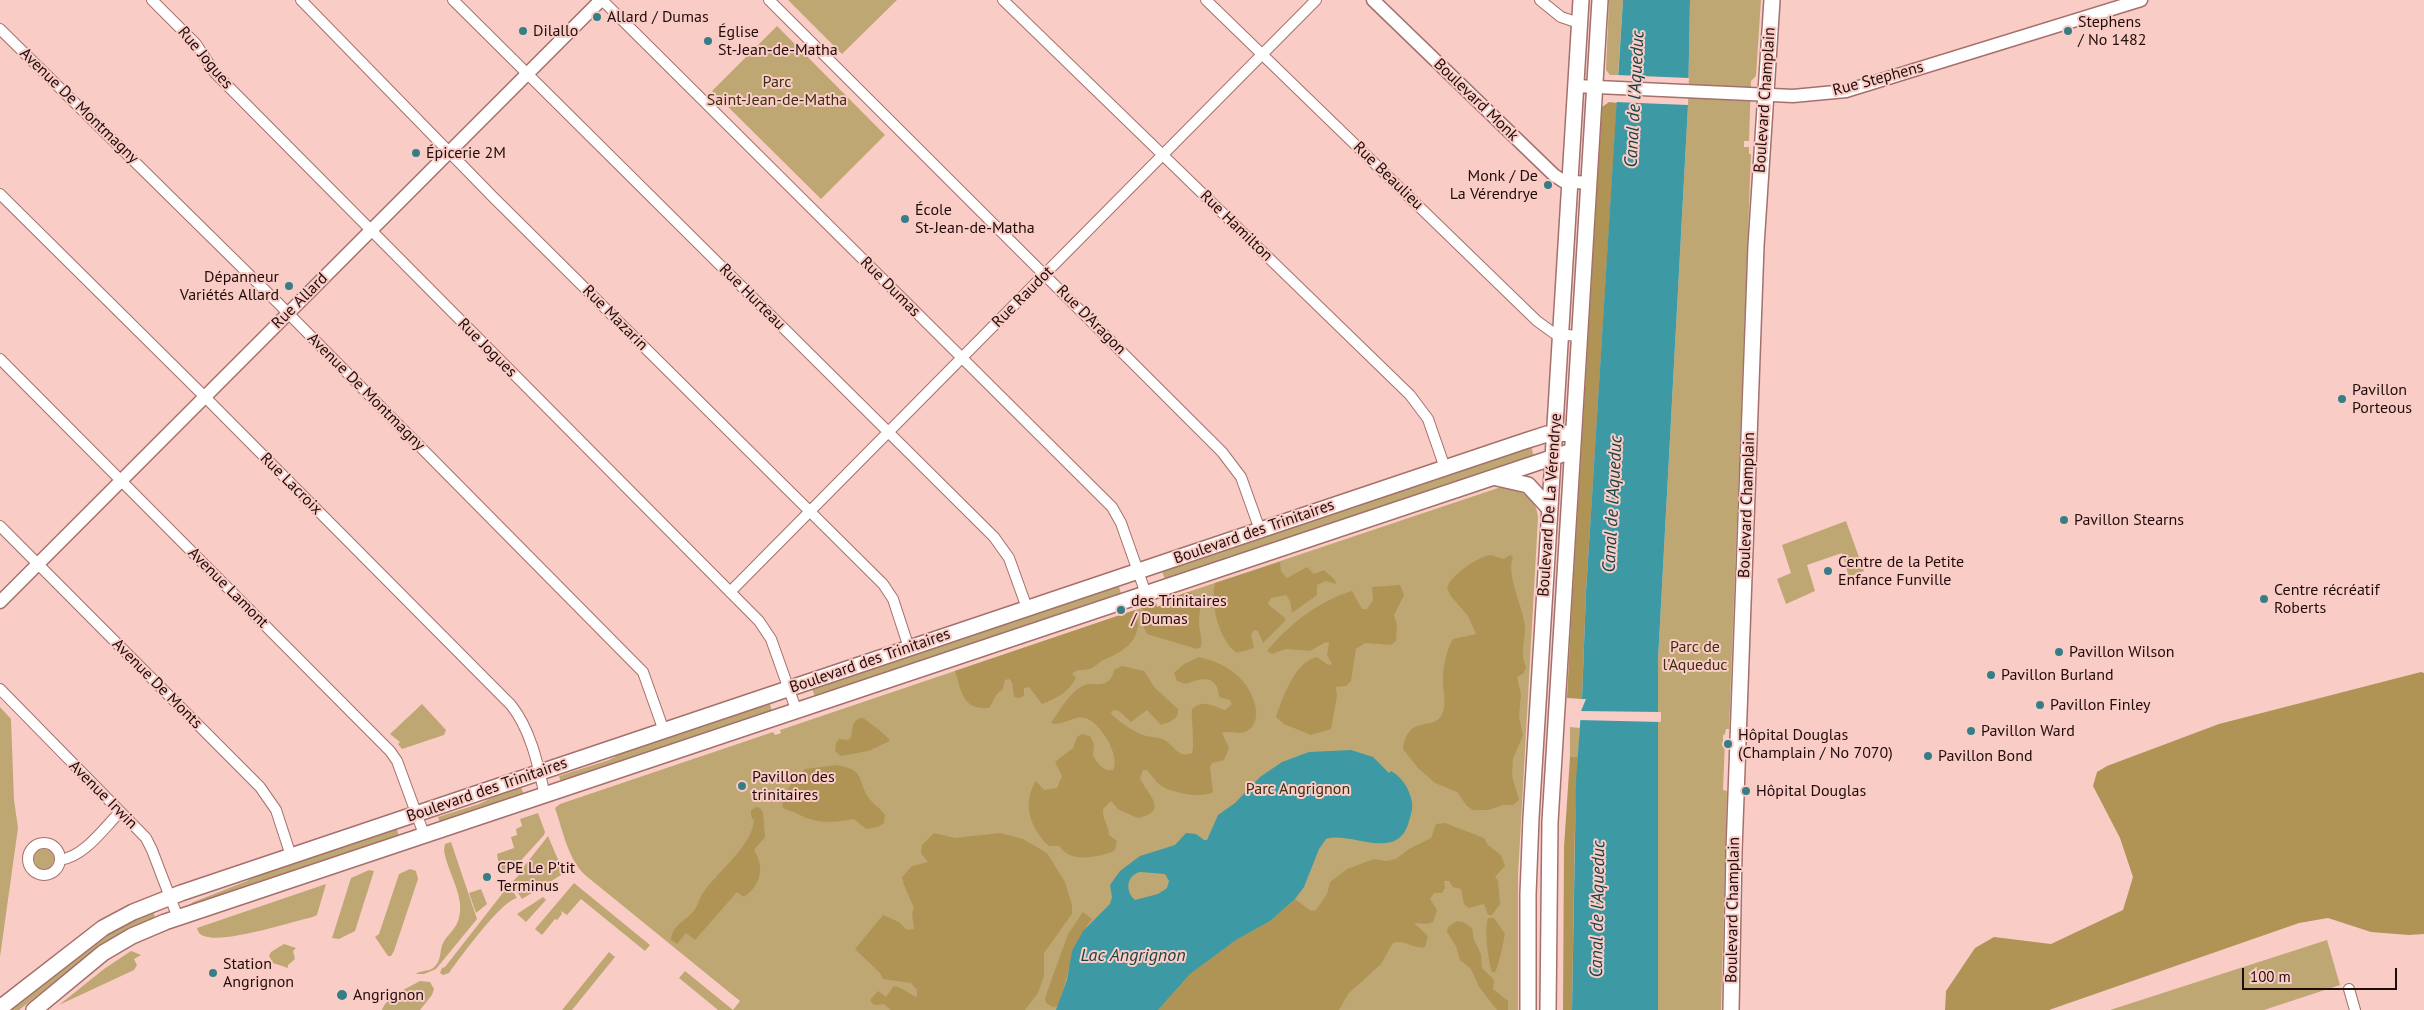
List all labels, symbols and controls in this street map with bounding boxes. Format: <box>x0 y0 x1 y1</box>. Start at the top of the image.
place label: Allard / Dumas <box>607 7 709 27</box>
marker: Allard / Dumas <box>591 11 603 23</box>
place label: Stephens / No 1482 <box>2078 12 2146 50</box>
place label: Dilallo <box>533 21 578 41</box>
place label: Église St-Jean-de-Matha <box>718 22 838 60</box>
street label: Rue Jogues <box>173 23 237 93</box>
marker: Dilallo <box>517 25 529 37</box>
marker: Stephens / No 1482 <box>2062 25 2074 37</box>
street label: Boulevard Champlain <box>1750 26 1780 174</box>
water label: Canal de l'Aqueduc <box>1621 30 1649 168</box>
marker: Église St-Jean-de-Matha <box>702 35 714 47</box>
street label: Avenue De Montmagny <box>15 44 143 168</box>
street label: Boulevard Monk <box>1430 55 1522 145</box>
street label: Rue Stephens <box>1830 58 1926 100</box>
park label: Parc Saint-Jean-de-Matha <box>707 72 847 110</box>
street label: Rue Beaulieu <box>1349 138 1427 214</box>
place label: Épicerie 2M <box>426 143 506 163</box>
marker: Épicerie 2M <box>410 147 422 159</box>
place label: Monk / De La Vérendrye <box>1450 166 1538 204</box>
marker: Monk / De La Vérendrye <box>1542 179 1554 191</box>
street label: Rue Hamilton <box>1196 187 1276 265</box>
place label: École St-Jean-de-Matha <box>915 200 1035 238</box>
marker: École St-Jean-de-Matha <box>899 213 911 225</box>
street label: Rue Dumas <box>856 253 924 321</box>
street label: Rue Hurteau <box>715 260 789 334</box>
street label: Rue Raudot <box>988 262 1058 332</box>
place label: Dépanneur Variétés Allard <box>180 267 279 305</box>
street label: Rue Allard <box>268 269 332 333</box>
marker: Dépanneur Variétés Allard <box>283 280 295 292</box>
street label: Rue Mazarin <box>578 281 652 355</box>
street label: Rue D'Aragon <box>1052 281 1130 359</box>
street label: Rue Jogues <box>453 314 521 382</box>
street label: Avenue De Montmagny <box>303 329 429 455</box>
place label: Pavillon Porteous <box>2352 380 2412 418</box>
marker: Pavillon Porteous <box>2336 393 2348 405</box>
street label: Boulevard De La Vérendrye <box>1534 413 1566 597</box>
street label: Boulevard Champlain <box>1735 432 1759 578</box>
water label: Canal de l'Aqueduc <box>1599 435 1627 573</box>
street label: Rue Lacroix <box>256 449 326 519</box>
street label: Boulevard des Trinitaires <box>1171 495 1337 569</box>
place label: Pavillon Stearns <box>2074 510 2184 530</box>
marker: Pavillon Stearns <box>2058 514 2070 526</box>
street label: Avenue Lamont <box>184 544 272 632</box>
place label: Centre de la Petite Enfance Funville <box>1838 552 1964 590</box>
marker: Centre de la Petite Enfance Funville <box>1822 565 1834 577</box>
place label: Centre récréatif Roberts <box>2274 580 2380 618</box>
place label: des Trinitaires / Dumas <box>1131 591 1227 629</box>
marker: Centre récréatif Roberts <box>2258 593 2270 605</box>
marker: des Trinitaires / Dumas <box>1115 604 1127 616</box>
street label: Boulevard des Trinitaires <box>787 624 953 698</box>
street label: Avenue De Monts <box>108 635 206 733</box>
park label: Parc de l'Aqueduc <box>1662 637 1728 675</box>
place label: Pavillon Wilson <box>2069 642 2175 662</box>
marker: Pavillon Wilson <box>2053 646 2065 658</box>
place label: Pavillon Burland <box>2001 665 2114 685</box>
marker: Pavillon Burland <box>1985 669 1997 681</box>
place label: Pavillon Finley <box>2050 695 2150 715</box>
marker: Pavillon Finley <box>2034 699 2046 711</box>
place label: Pavillon Ward <box>1981 721 2075 741</box>
place label: Hôpital Douglas (Champlain / No 7070) <box>1738 725 1893 763</box>
marker: Pavillon Ward <box>1965 725 1977 737</box>
marker: Hôpital Douglas (Champlain / No 7070) <box>1722 738 1734 750</box>
place label: Pavillon Bond <box>1938 746 2033 766</box>
marker: Pavillon Bond <box>1922 750 1934 762</box>
street label: Boulevard des Trinitaires <box>404 753 570 827</box>
street label: Avenue Irwin <box>65 757 141 833</box>
place label: Pavillon des trinitaires <box>752 767 835 805</box>
park label: Parc Angrignon <box>1246 779 1350 799</box>
marker: Pavillon des trinitaires <box>736 780 748 792</box>
place label: Hôpital Douglas <box>1756 781 1866 801</box>
marker: Hôpital Douglas <box>1740 785 1752 797</box>
street label: Boulevard Champlain <box>1722 837 1744 983</box>
water label: Canal de l'Aqueduc <box>1586 840 1610 978</box>
place label: CPE Le P'tit Terminus <box>497 858 575 896</box>
marker: CPE Le P'tit Terminus <box>481 871 493 883</box>
water label: Lac Angrignon <box>1080 945 1186 967</box>
place label: Station Angrignon <box>223 954 294 992</box>
scale bar <box>2244 958 2399 990</box>
marker: Station Angrignon <box>207 967 219 979</box>
text: 100 m <box>2250 967 2291 986</box>
place label: Angrignon <box>353 985 424 1005</box>
marker: Angrignon <box>335 988 349 1002</box>

